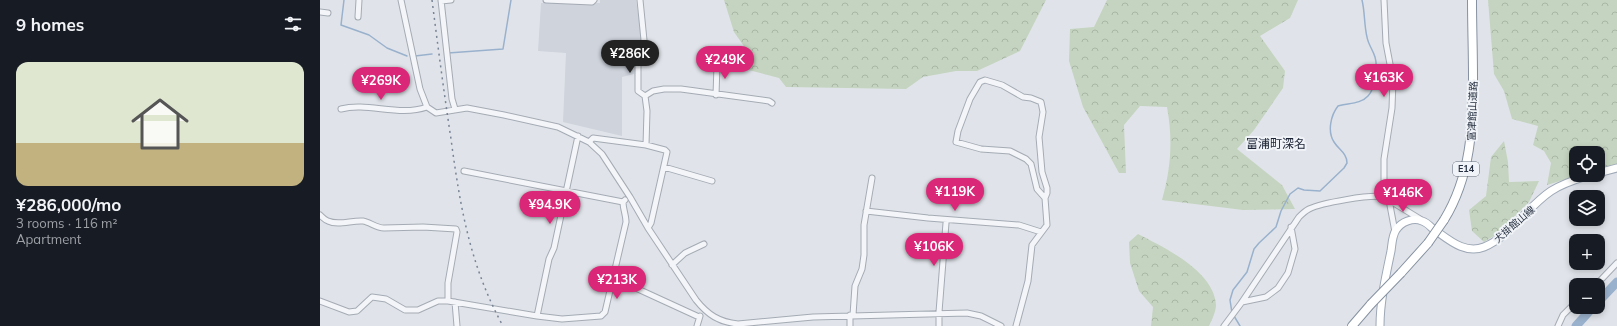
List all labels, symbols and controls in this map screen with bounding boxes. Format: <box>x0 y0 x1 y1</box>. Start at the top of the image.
icon: filters <box>282 13 304 35</box>
text: 9 homes <box>16 14 84 35</box>
pin: ¥286K <box>602 40 658 74</box>
text: ¥286K <box>610 45 650 61</box>
pin: ¥249K <box>697 46 753 80</box>
text: ¥249K <box>705 51 745 67</box>
pin: ¥163K <box>1356 64 1412 98</box>
pin: ¥269K <box>353 67 409 101</box>
text: ¥163K <box>1364 69 1404 85</box>
text: ¥269K <box>361 72 401 88</box>
street label: 富津館山道路 <box>1465 81 1480 141</box>
icon: home <box>124 88 196 160</box>
district label: 富浦町深名 <box>1246 136 1306 151</box>
map controls <box>1569 146 1605 314</box>
button: locate <box>1569 146 1605 182</box>
road number: E14 <box>1453 162 1479 176</box>
pin: ¥119K <box>927 178 983 212</box>
pin: ¥146K <box>1375 179 1431 213</box>
text: ¥119K <box>935 183 975 199</box>
text: ¥146K <box>1383 184 1423 200</box>
button: layers <box>1569 190 1605 226</box>
pin: ¥94.9K <box>517 191 583 225</box>
text: ¥286,000/mo <box>16 194 121 215</box>
text: ¥94.9K <box>528 196 572 212</box>
street label: 犬掛館山線 <box>1491 203 1537 246</box>
text: 3 rooms · 116 m² <box>16 215 117 231</box>
text: Apartment <box>16 231 81 247</box>
pin: ¥106K <box>906 233 962 267</box>
button: + <box>1569 234 1605 270</box>
text: ¥106K <box>914 238 954 254</box>
pin: ¥213K <box>589 266 645 300</box>
text: ¥213K <box>597 271 637 287</box>
button: − <box>1569 278 1605 314</box>

